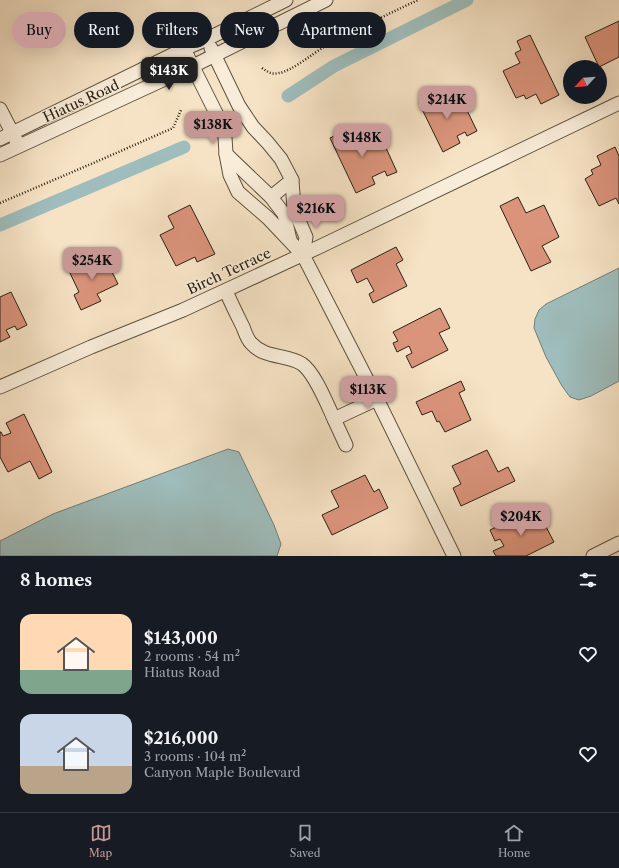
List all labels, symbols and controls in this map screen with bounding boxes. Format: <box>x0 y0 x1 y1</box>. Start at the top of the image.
chip: Buy <box>12 12 66 48</box>
chip: Rent <box>74 12 134 48</box>
chip: Filters <box>142 12 212 48</box>
chip: New <box>220 12 279 48</box>
chip: Apartment <box>287 12 386 48</box>
pin: $143K <box>141 57 197 91</box>
north arrow <box>563 60 607 104</box>
map controls <box>563 60 607 104</box>
text: $143K <box>150 62 188 78</box>
street label: Hiatus Road <box>40 75 122 126</box>
pin: $214K <box>419 86 475 120</box>
text: $214K <box>428 91 466 107</box>
pin: $138K <box>185 111 241 145</box>
text: $138K <box>194 116 232 132</box>
pin: $148K <box>334 124 390 158</box>
text: $148K <box>342 129 382 145</box>
pin: $216K <box>288 195 344 229</box>
text: $216K <box>297 200 335 216</box>
street label: Birch Terrace <box>184 244 274 298</box>
pin: $254K <box>64 247 120 281</box>
text: $254K <box>72 252 112 268</box>
pin: $113K <box>340 376 396 410</box>
text: $113K <box>350 381 386 397</box>
pin: $204K <box>493 503 549 537</box>
text: $204K <box>500 508 542 524</box>
icon: filters <box>577 569 599 591</box>
text: 8 homes <box>20 570 92 590</box>
text: $143,000 <box>144 628 218 648</box>
icon: home <box>52 630 100 678</box>
icon: heart <box>577 643 599 665</box>
text: 2 rooms · 54 m² <box>144 648 240 664</box>
text: Hiatus Road <box>144 664 220 680</box>
text: $216,000 <box>144 728 218 748</box>
icon: home <box>52 730 100 778</box>
icon: heart <box>577 743 599 765</box>
text: 3 rooms · 104 m² <box>144 748 246 764</box>
text: Canyon Maple Boulevard <box>144 764 300 780</box>
tab: Map <box>89 822 112 860</box>
tab: Saved <box>290 822 320 860</box>
tab: Home <box>498 822 530 860</box>

